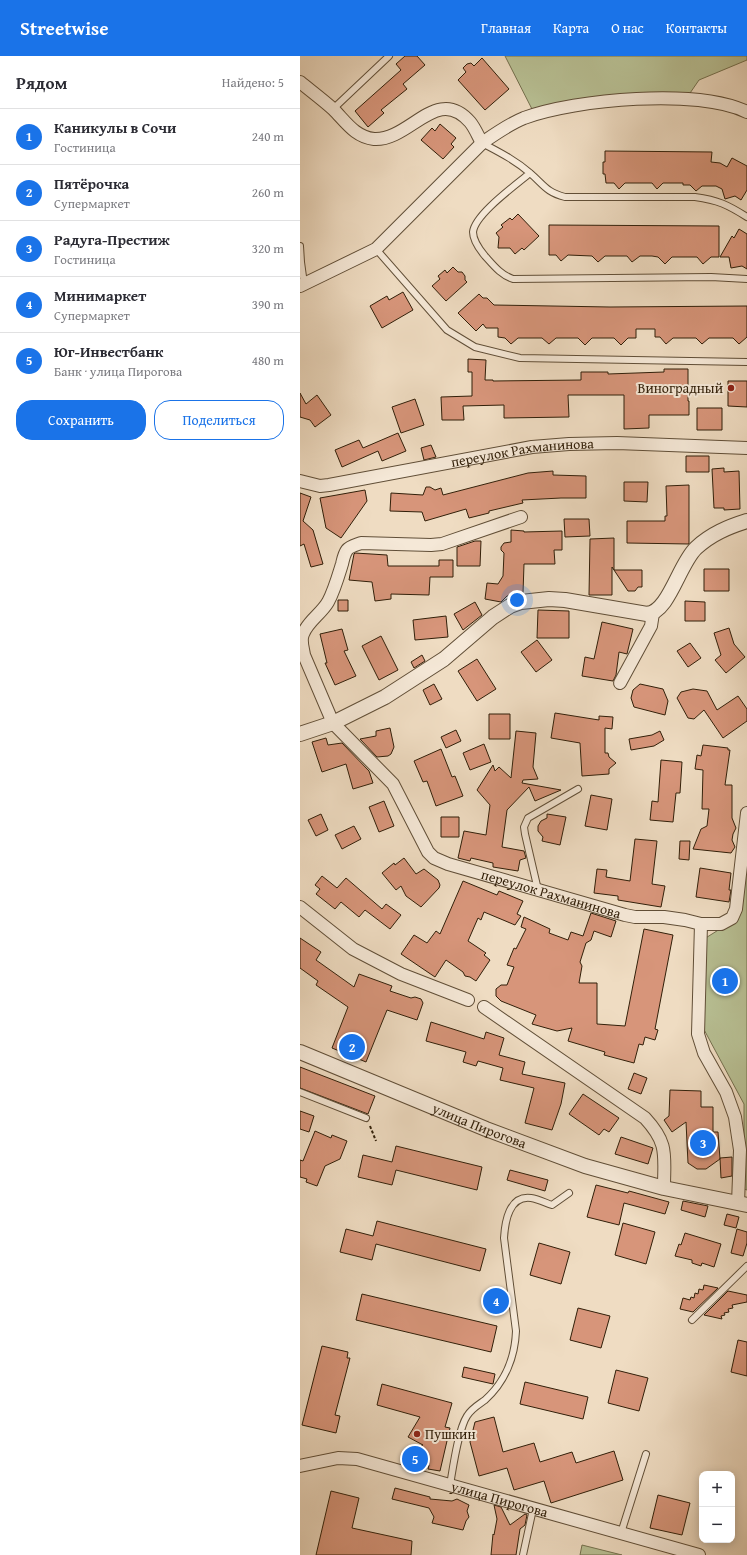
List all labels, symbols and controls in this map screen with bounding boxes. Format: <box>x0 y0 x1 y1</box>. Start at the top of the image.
text: Streetwise <box>20 14 109 42</box>
text: Главная <box>481 18 531 38</box>
text: Карта <box>553 18 589 38</box>
text: О нас <box>611 18 644 38</box>
text: Контакты <box>666 18 727 38</box>
text: Рядом <box>16 70 67 95</box>
text: Найдено: 5 <box>222 73 284 92</box>
text: Каникулы в Сочи <box>54 117 176 138</box>
text: 1 <box>26 127 32 146</box>
text: 240 m <box>252 127 284 146</box>
text: Гостиница <box>54 138 116 157</box>
text: Пятёрочка <box>54 173 129 194</box>
text: 2 <box>26 183 32 202</box>
text: 260 m <box>252 183 284 202</box>
text: Супермаркет <box>54 194 130 213</box>
text: Радуга-Престиж <box>54 229 170 250</box>
text: 3 <box>26 239 32 258</box>
text: 320 m <box>252 239 284 258</box>
text: Гостиница <box>54 250 116 269</box>
text: Минимаркет <box>54 285 146 306</box>
text: 4 <box>26 295 32 314</box>
text: 390 m <box>252 295 284 314</box>
text: Супермаркет <box>54 306 130 325</box>
text: Юг-Инвестбанк <box>54 341 163 362</box>
text: 5 <box>26 351 32 370</box>
text: 480 m <box>252 351 284 370</box>
text: Банк · улица Пирогова <box>54 362 182 381</box>
place label: Виноградный <box>637 378 723 398</box>
marker: Виноградный <box>726 383 736 393</box>
button: Сохранить <box>16 400 146 440</box>
button: Поделиться <box>154 400 284 440</box>
street label: переулок Рахманинова <box>449 433 594 472</box>
your location <box>507 590 527 610</box>
street label: переулок Рахманинова <box>479 864 624 923</box>
pin: 1 <box>712 966 738 996</box>
pin: 2 <box>339 1032 365 1062</box>
street label: улица Пирогова <box>428 1098 530 1153</box>
pin: 3 <box>690 1128 716 1158</box>
pin: 4 <box>483 1286 509 1316</box>
place label: Пушкин <box>425 1424 476 1444</box>
marker: Пушкин <box>412 1429 422 1439</box>
pin: 5 <box>402 1444 428 1474</box>
map controls <box>699 1471 735 1543</box>
button: + <box>699 1471 735 1507</box>
street label: улица Пирогова <box>448 1476 551 1522</box>
button: − <box>699 1507 735 1543</box>

